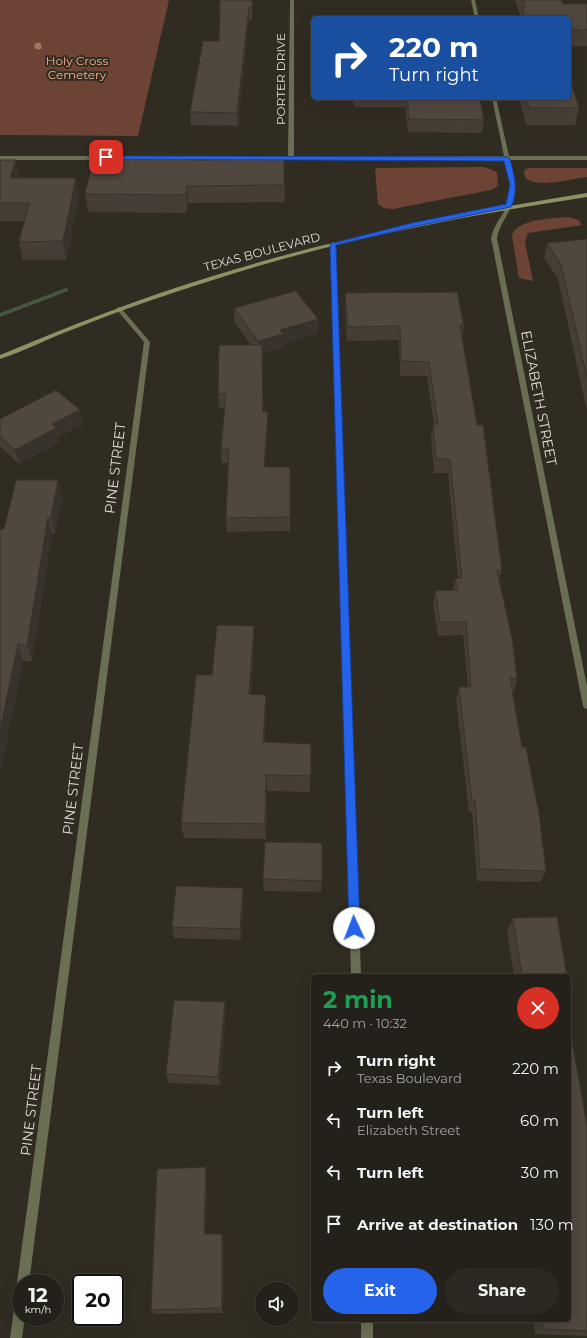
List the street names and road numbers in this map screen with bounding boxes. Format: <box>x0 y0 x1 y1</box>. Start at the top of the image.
street label: PORTER DRIVE <box>273 33 288 125</box>
street label: TEXAS BOULEVARD <box>202 229 322 274</box>
street label: ELIZABETH STREET <box>517 329 561 467</box>
street label: PINE STREET <box>100 421 130 515</box>
street label: PINE STREET <box>58 742 88 836</box>
street label: PINE STREET <box>16 1063 46 1157</box>

